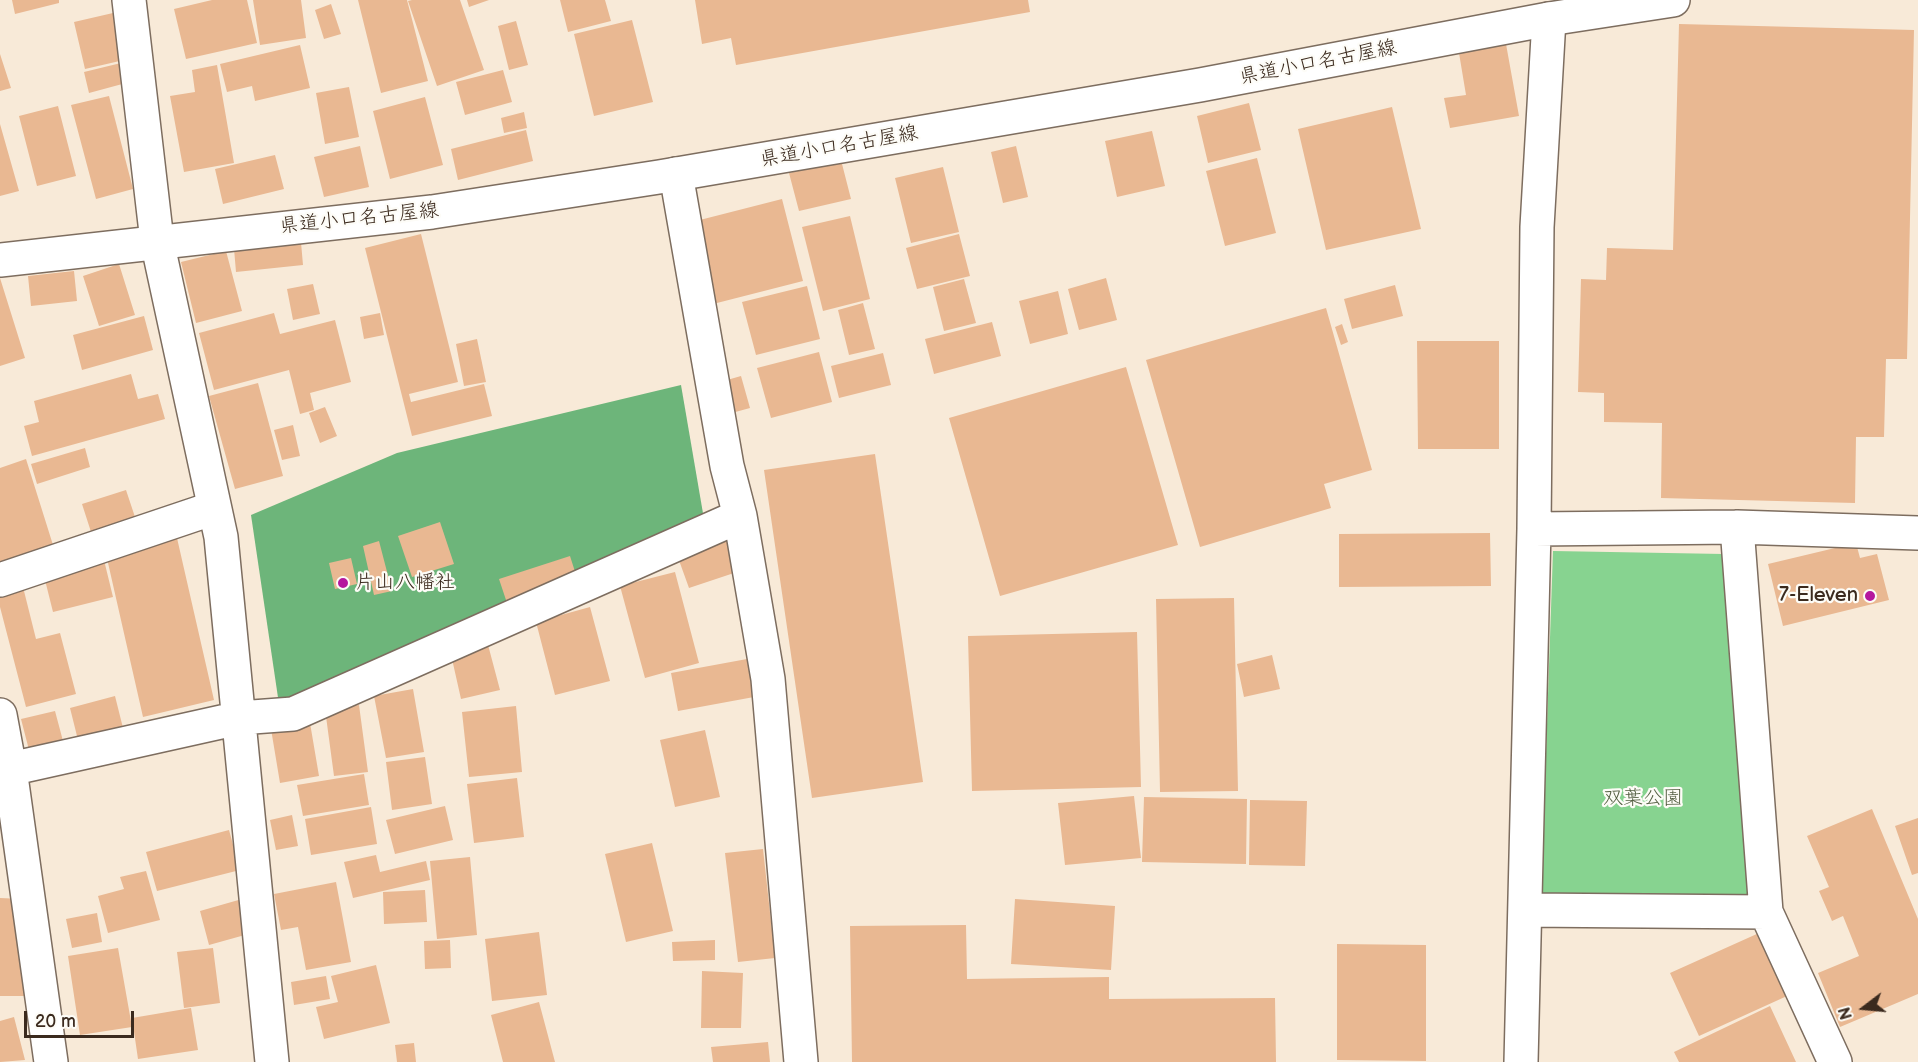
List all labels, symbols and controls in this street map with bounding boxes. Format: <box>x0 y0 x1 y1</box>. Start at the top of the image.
street label: 県道小口名古屋線 <box>1237 36 1399 90</box>
street label: 県道小口名古屋線 <box>758 121 920 173</box>
street label: 県道小口名古屋線 <box>278 199 440 239</box>
place label: 片山八幡社 <box>355 571 455 595</box>
marker: 片山八幡社 <box>336 576 350 590</box>
place label: 7-Eleven <box>1779 584 1858 608</box>
marker: 7-Eleven <box>1863 589 1877 603</box>
park label: 双葉公園 <box>1603 787 1683 811</box>
north arrow <box>1834 978 1894 1038</box>
scale bar <box>27 999 136 1037</box>
text: N <box>1835 1005 1857 1022</box>
text: 20 m <box>35 1011 76 1032</box>

